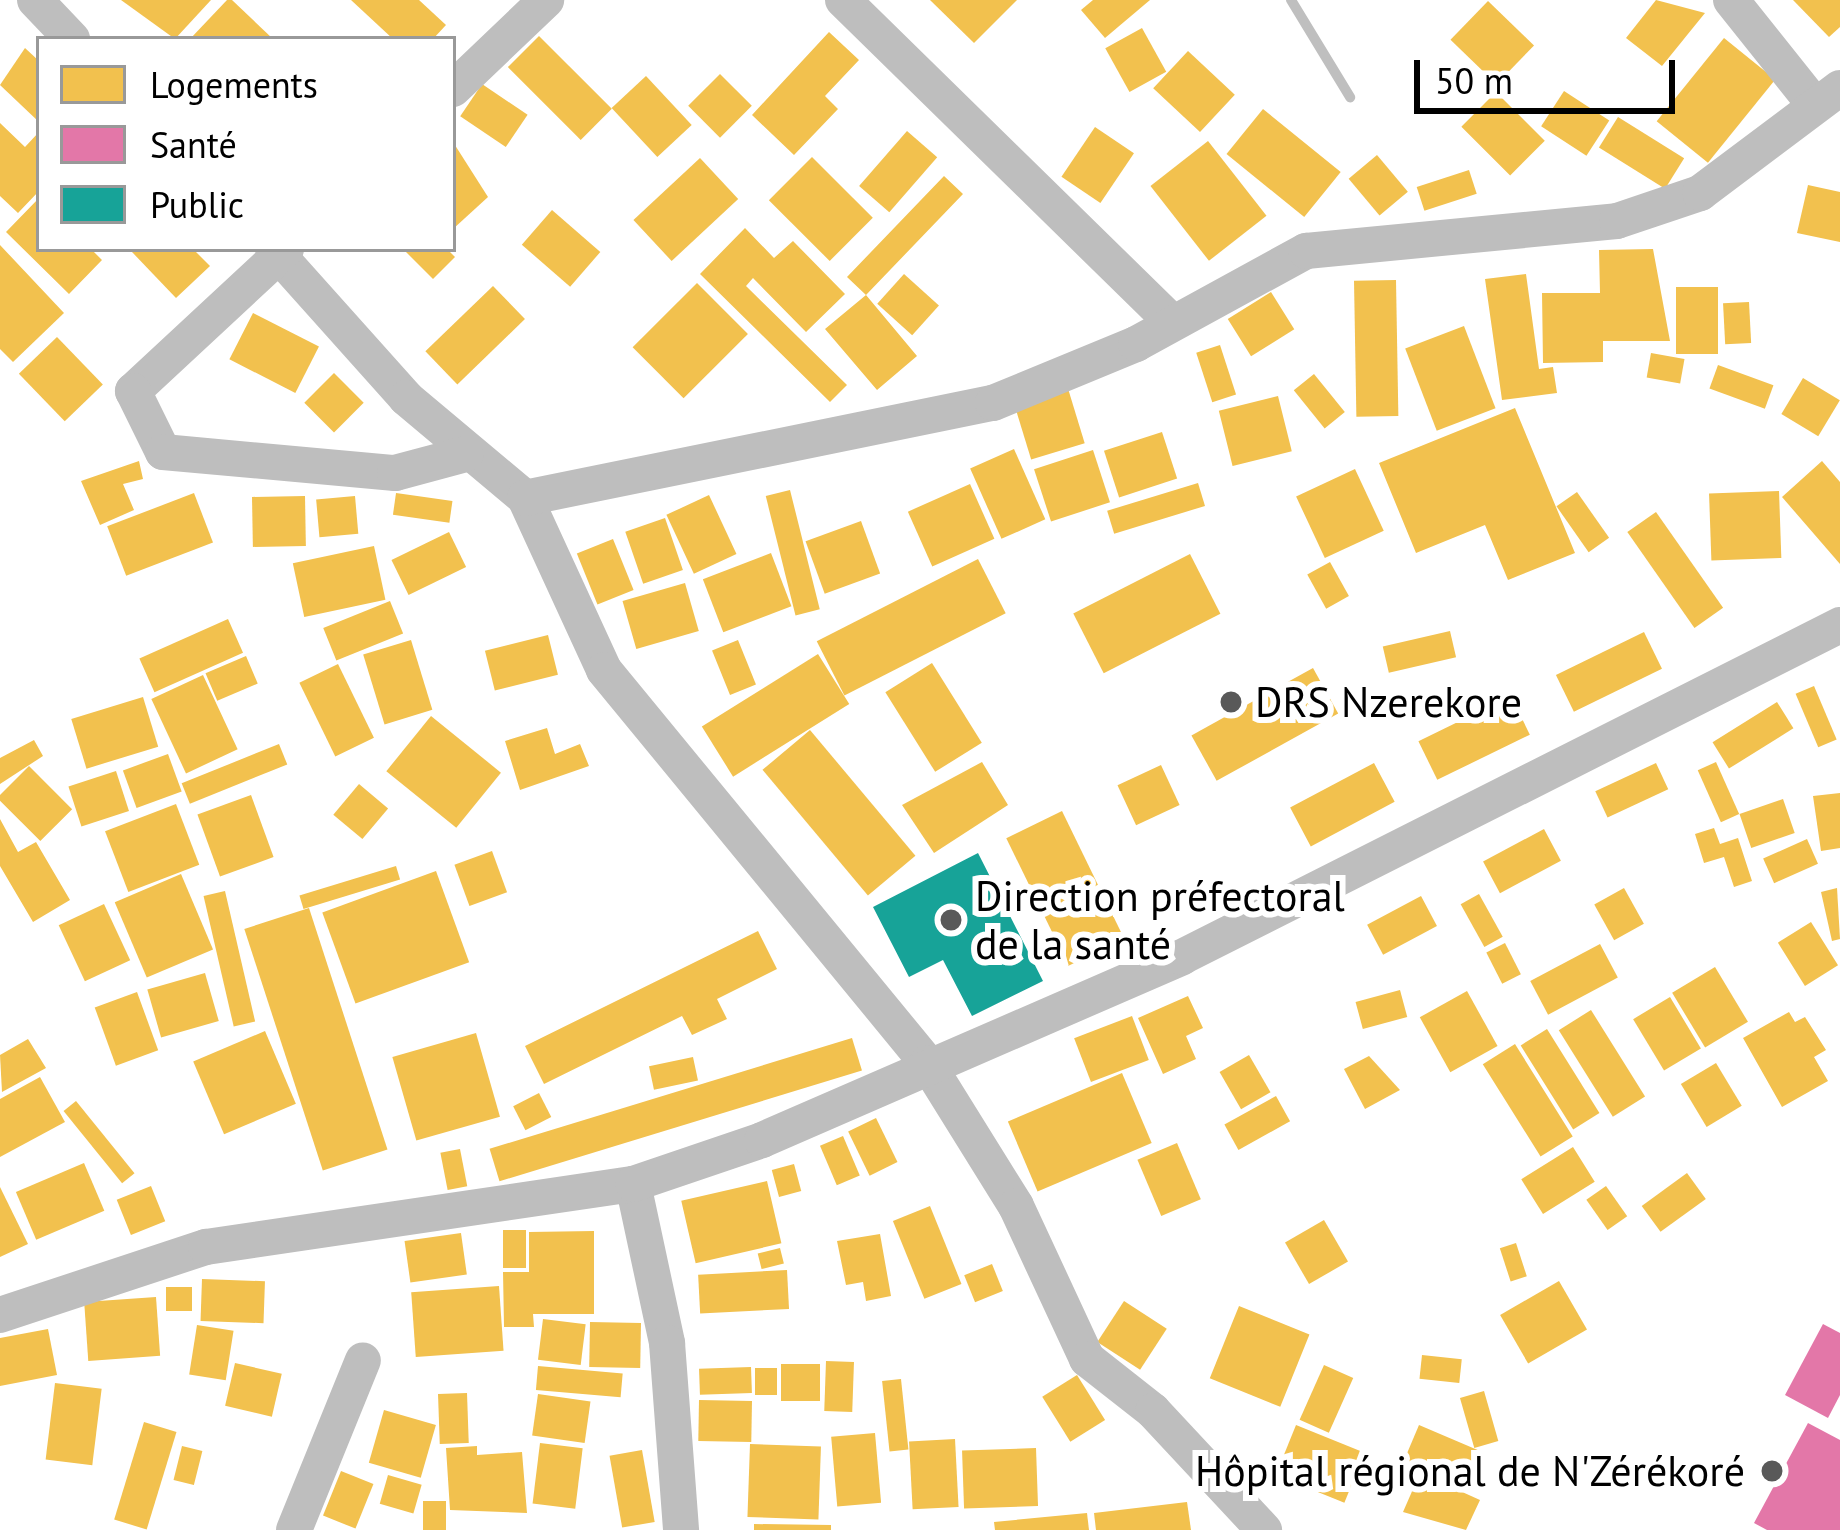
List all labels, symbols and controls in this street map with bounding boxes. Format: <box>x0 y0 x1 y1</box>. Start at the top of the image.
legend <box>36 36 456 252</box>
scale bar <box>1420 36 1681 110</box>
text: 50 m <box>1435 57 1513 104</box>
text: Logements <box>150 61 318 108</box>
text: Santé <box>150 121 237 168</box>
text: Public <box>150 181 244 228</box>
place label: DRS Nzerekore <box>1255 677 1522 727</box>
marker: DRS Nzerekore <box>1218 689 1244 715</box>
place label: Direction préfectoral de la santé <box>975 871 1345 970</box>
marker: Direction préfectoral de la santé <box>938 907 964 933</box>
place label: Hôpital régional de N'Zérékoré <box>1195 1446 1745 1496</box>
marker: Hôpital régional de N'Zérékoré <box>1756 1455 1788 1487</box>

